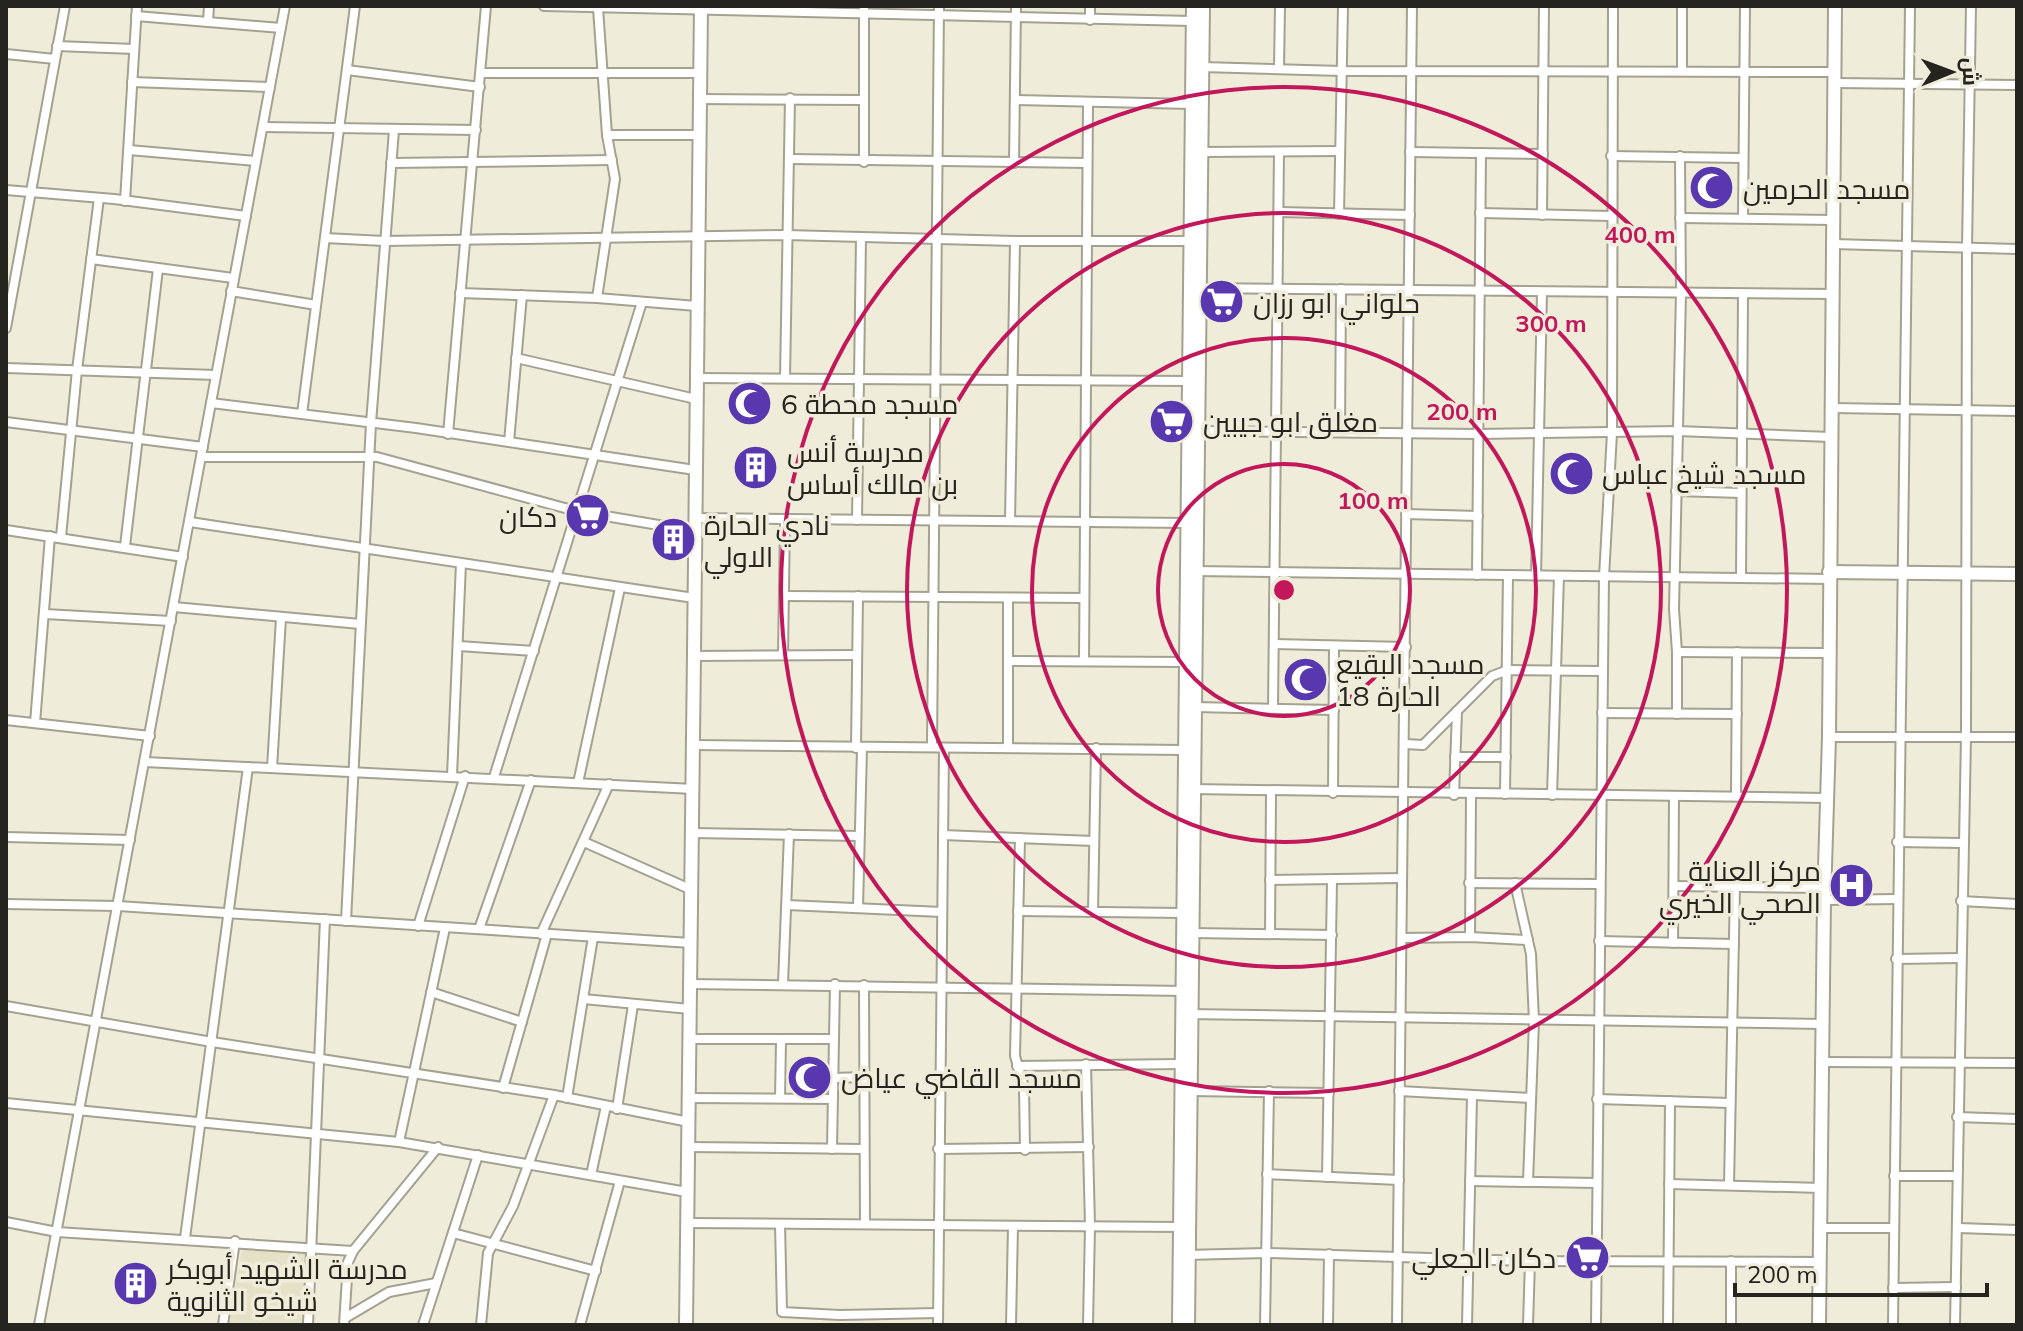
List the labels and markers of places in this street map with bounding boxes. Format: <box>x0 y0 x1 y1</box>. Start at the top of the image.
mosque icon: مسجد الحرمين <box>1688 164 1736 212</box>
place label: مسجد الحرمين <box>1743 171 1911 206</box>
supermarket icon: حلواني ابو رزان <box>1198 278 1246 326</box>
place label: حلواني ابو رزان <box>1253 285 1420 325</box>
mosque icon: مسجد محطة 6 <box>726 379 774 427</box>
place label: مسجد محطة 6 <box>781 386 958 421</box>
supermarket icon: مغلق ابو جيبين <box>1148 397 1196 445</box>
place label: مغلق ابو جيبين <box>1203 404 1378 439</box>
place label: مدرسة أنس بن مالك أساس <box>787 434 958 501</box>
building icon: مدرسة أنس بن مالك أساس <box>732 443 780 491</box>
mosque icon: مسجد شيخ عباس <box>1547 449 1595 497</box>
place label: مسجد شيخ عباس <box>1602 456 1807 493</box>
supermarket icon: دكان <box>564 492 612 540</box>
place label: دكان <box>499 499 557 534</box>
place label: نادي الحارة الاولي <box>704 507 830 579</box>
building icon: نادي الحارة الاولي <box>649 516 697 564</box>
centre of rings <box>1270 576 1298 604</box>
place label: مسجد البقيع الحارة 18 <box>1336 646 1485 713</box>
mosque icon: مسجد البقيع الحارة 18 <box>1281 655 1329 703</box>
place label: مركز العناية الصحي الخيري <box>1659 853 1821 925</box>
hospital icon: مركز العناية الصحي الخيري <box>1828 862 1876 910</box>
mosque icon: مسجد القاضي عياض <box>786 1053 834 1101</box>
place label: مسجد القاضي عياض <box>841 1060 1082 1099</box>
supermarket icon: دكان الجعلي <box>1563 1233 1611 1281</box>
place label: دكان الجعلي <box>1411 1240 1556 1280</box>
place label: مدرسة الشهيد أبوبكر شيخو الثانوية <box>165 1251 408 1318</box>
building icon: مدرسة الشهيد أبوبكر شيخو الثانوية <box>112 1260 160 1308</box>

